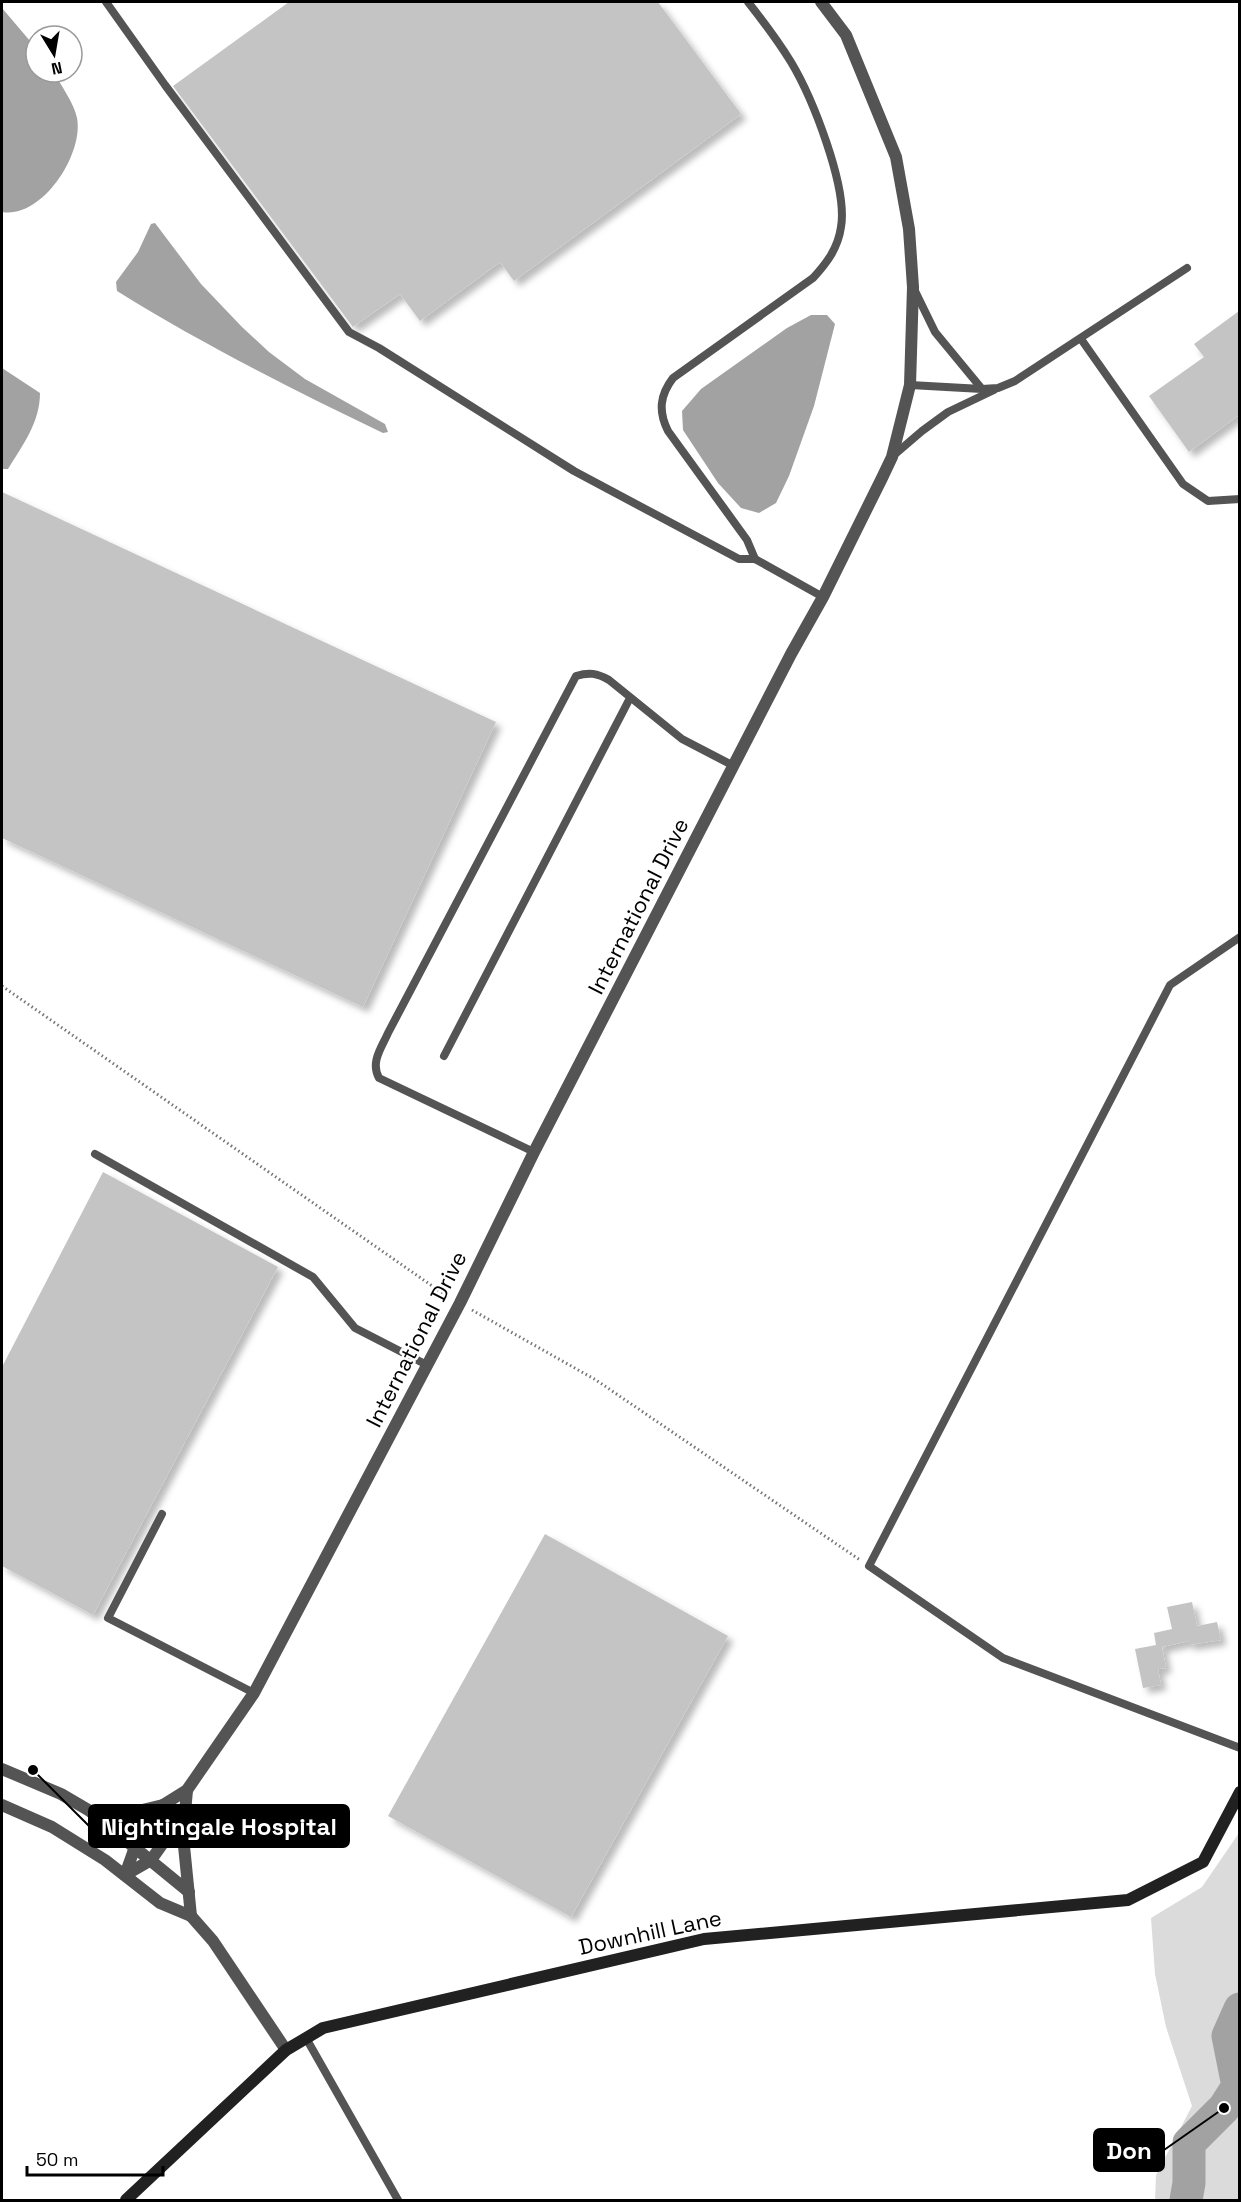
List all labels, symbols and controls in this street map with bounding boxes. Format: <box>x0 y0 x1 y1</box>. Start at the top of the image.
north arrow <box>24 24 84 84</box>
text: N <box>49 57 64 80</box>
street label: International Drive <box>581 813 695 999</box>
street label: International Drive <box>359 1246 473 1432</box>
callout: Nightingale Hospital <box>89 1805 349 1847</box>
text: Nightingale Hospital <box>101 1811 337 1842</box>
street label: Downhill Lane <box>576 1903 724 1961</box>
callout: Don <box>1094 2129 1164 2171</box>
text: Don <box>1106 2135 1152 2166</box>
scale bar <box>27 2139 164 2177</box>
text: 50 m <box>36 2148 78 2171</box>

